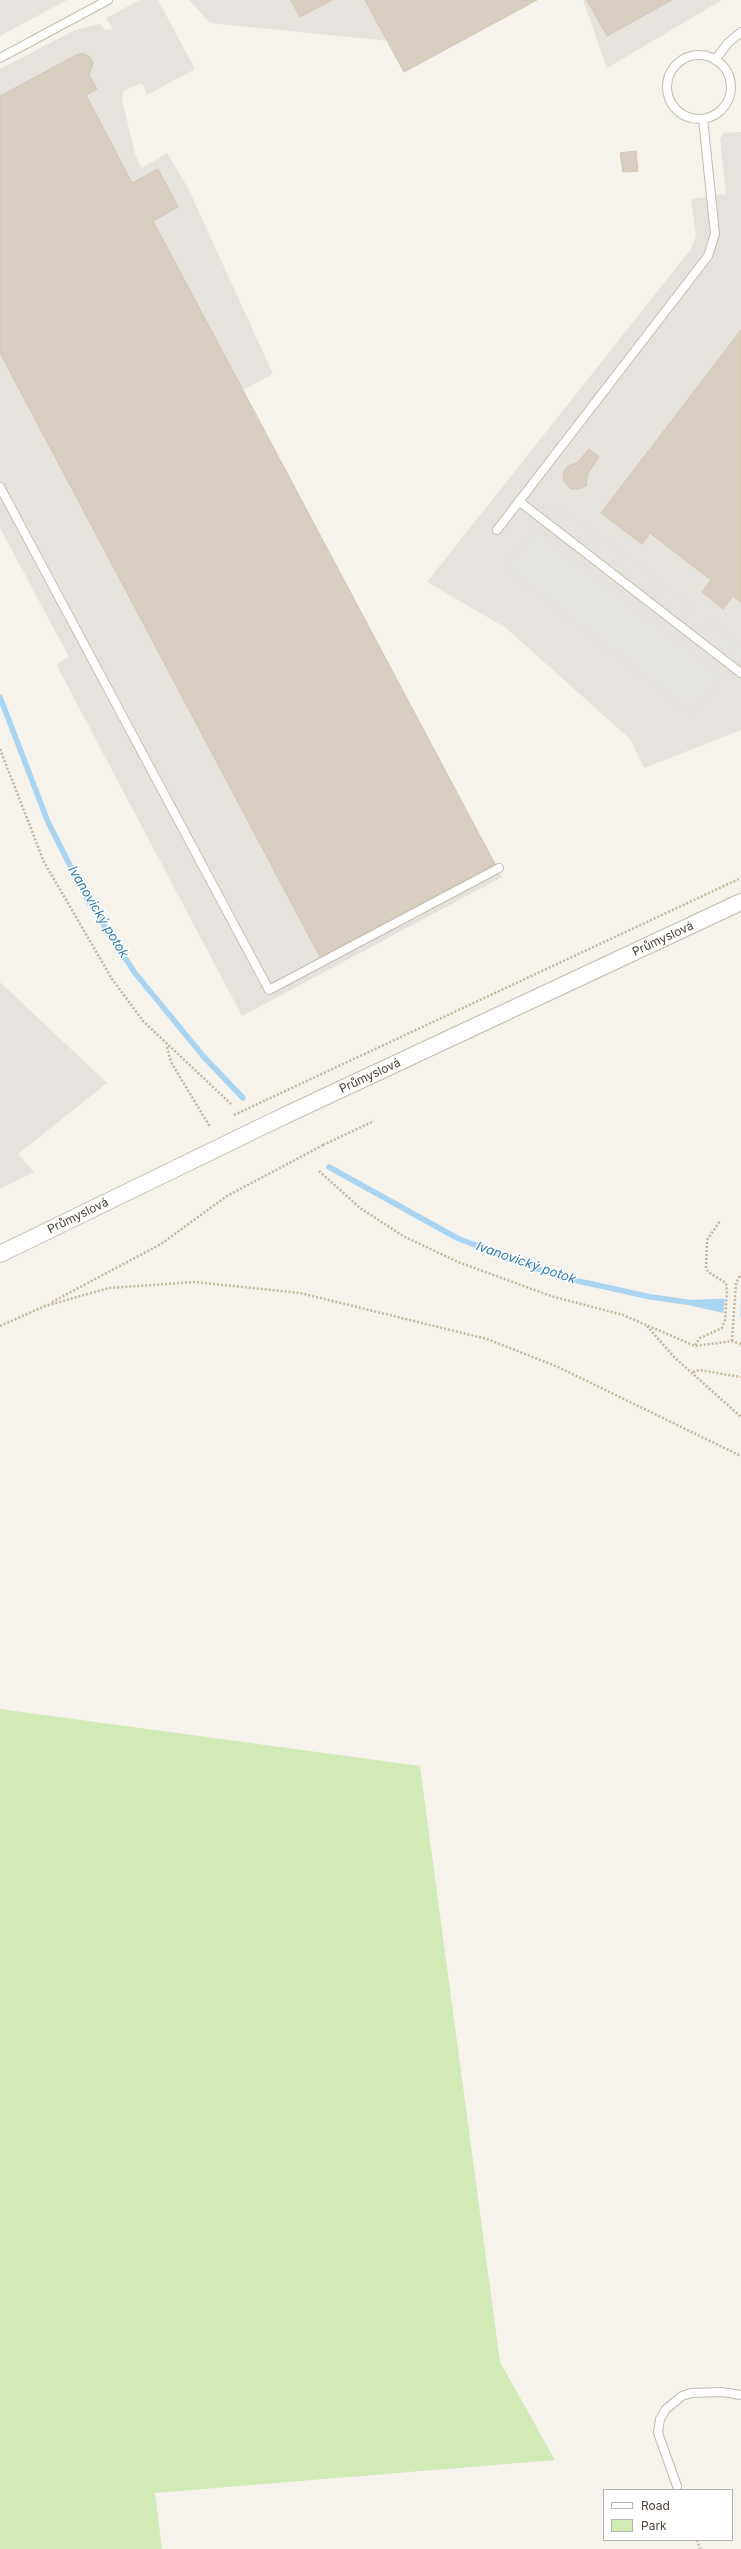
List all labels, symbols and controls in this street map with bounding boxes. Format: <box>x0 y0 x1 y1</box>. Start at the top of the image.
water label: Ivanovický potok <box>64 863 132 961</box>
street label: Průmyslová <box>630 919 696 959</box>
street label: Průmyslová <box>337 1056 403 1096</box>
street label: Průmyslová <box>45 1195 111 1237</box>
water label: Ivanovický potok <box>474 1239 578 1287</box>
legend <box>603 2489 733 2541</box>
text: Road <box>641 2498 670 2513</box>
text: Park <box>641 2518 667 2533</box>

